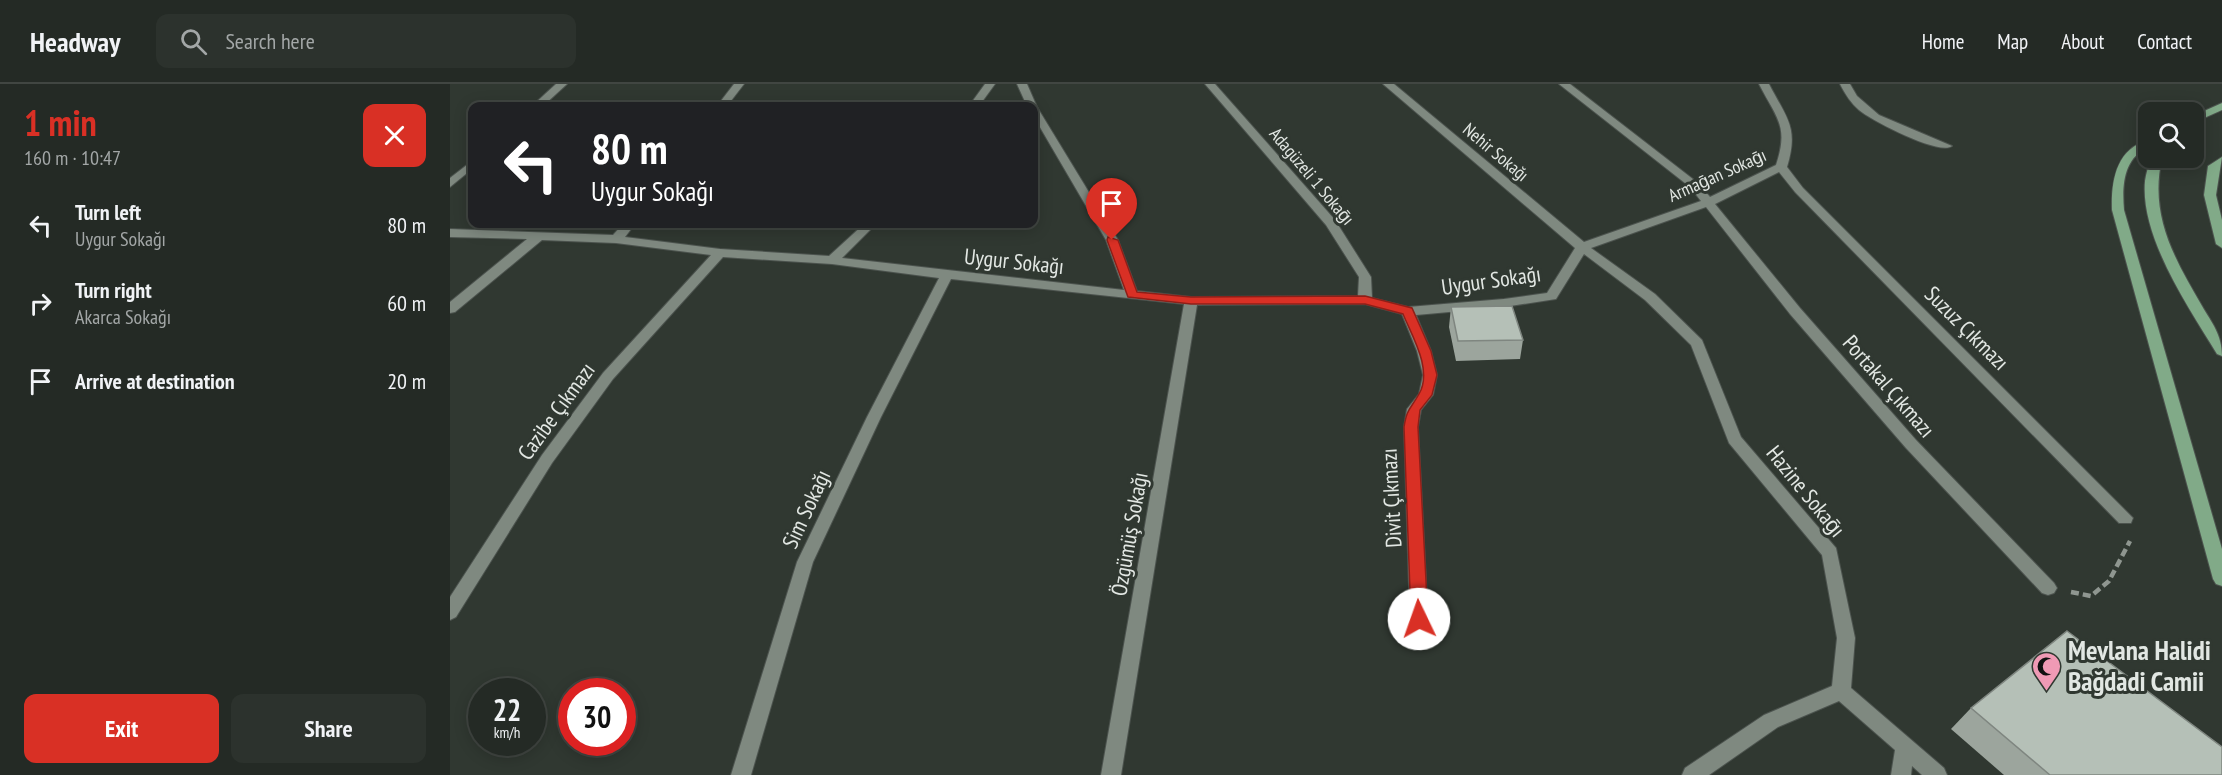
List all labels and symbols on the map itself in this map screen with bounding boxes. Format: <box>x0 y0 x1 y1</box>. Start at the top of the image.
street label: Nehir Sokağı <box>1458 118 1534 186</box>
street label: Adagüzeli 1 Sokaḡı <box>1265 123 1359 229</box>
street label: Armaḡan Sokaḡı <box>1664 143 1770 207</box>
pin <box>1086 178 1137 240</box>
street label: Uygur Sokağı <box>963 242 1065 280</box>
street label: Uygur Sokağı <box>1440 259 1542 301</box>
street label: Suzuz Çıkmazı <box>1919 280 2015 376</box>
street label: Portakal Çıkmazı <box>1837 329 1941 443</box>
street label: Cazibe Çıkmazı <box>511 357 601 465</box>
street label: Hazine Sokaḡı <box>1761 439 1851 543</box>
street label: Divit Çıkmazı <box>1374 448 1408 548</box>
street label: Sim Sokağı <box>776 465 836 553</box>
street label: Özgümüş Sokağı <box>1104 470 1154 598</box>
position arrow <box>1387 587 1451 651</box>
place label: Mevlana Halidi Bağdadi Camii <box>2068 633 2211 698</box>
mosque icon: Mevlana Halidi Bağdadi Camii <box>2031 650 2063 692</box>
speed limit sign: 30 <box>558 678 636 756</box>

